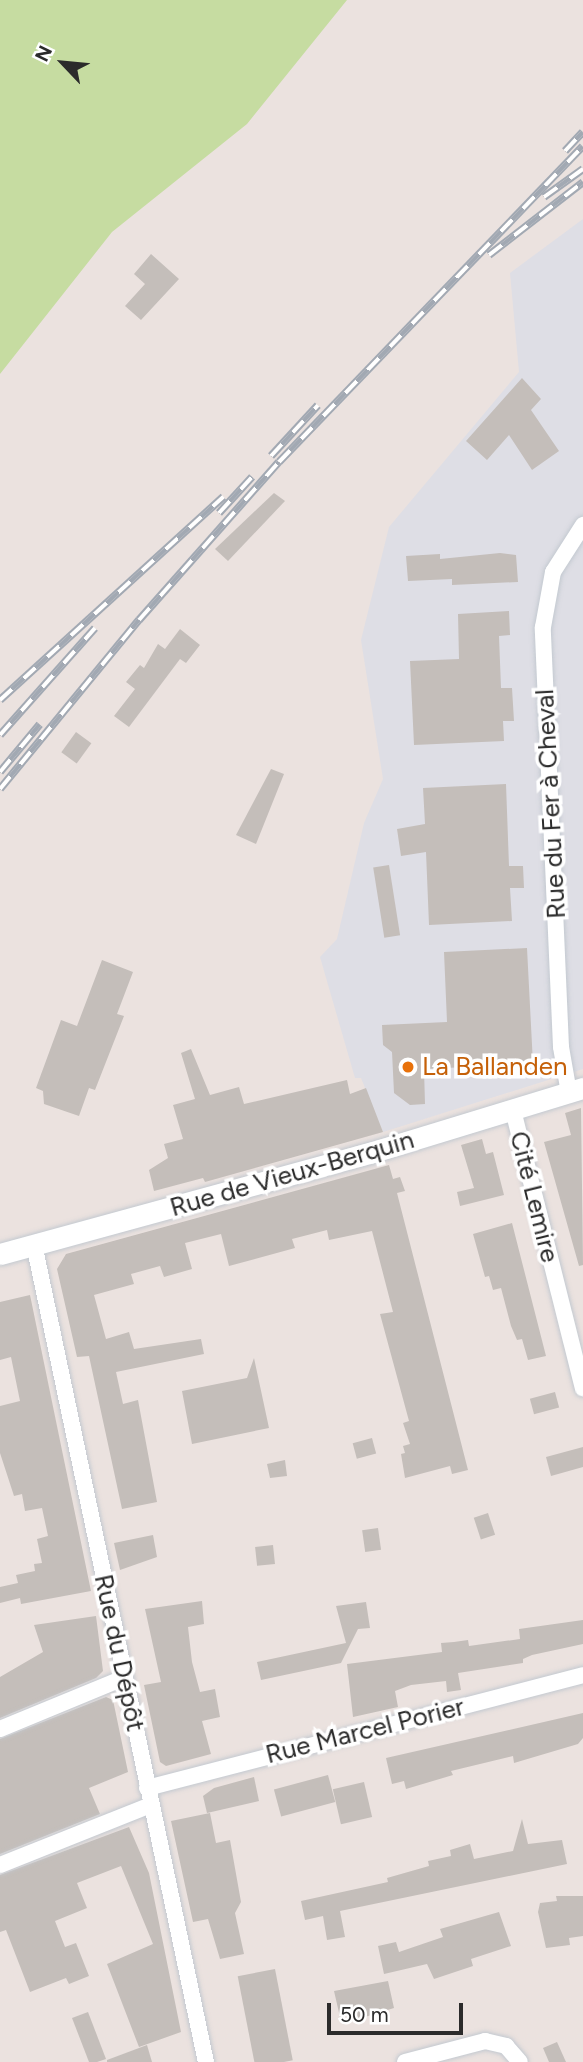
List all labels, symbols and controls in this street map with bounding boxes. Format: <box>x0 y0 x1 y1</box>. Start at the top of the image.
north arrow <box>28 28 98 98</box>
text: N <box>30 42 57 65</box>
street label: Rue du Fer à Cheval <box>529 688 573 920</box>
place label: La Ballanden <box>422 1051 567 1083</box>
marker: La Ballanden <box>400 1059 416 1075</box>
street label: Rue de Vieux-Berquin <box>167 1124 417 1224</box>
street label: Cité Lemire <box>503 1128 565 1266</box>
street label: Rue du Dépôt <box>87 1572 151 1734</box>
street label: Rue Marcel Porier <box>262 1691 468 1771</box>
scale bar <box>331 1988 468 2032</box>
text: 50 m <box>340 2002 389 2027</box>

